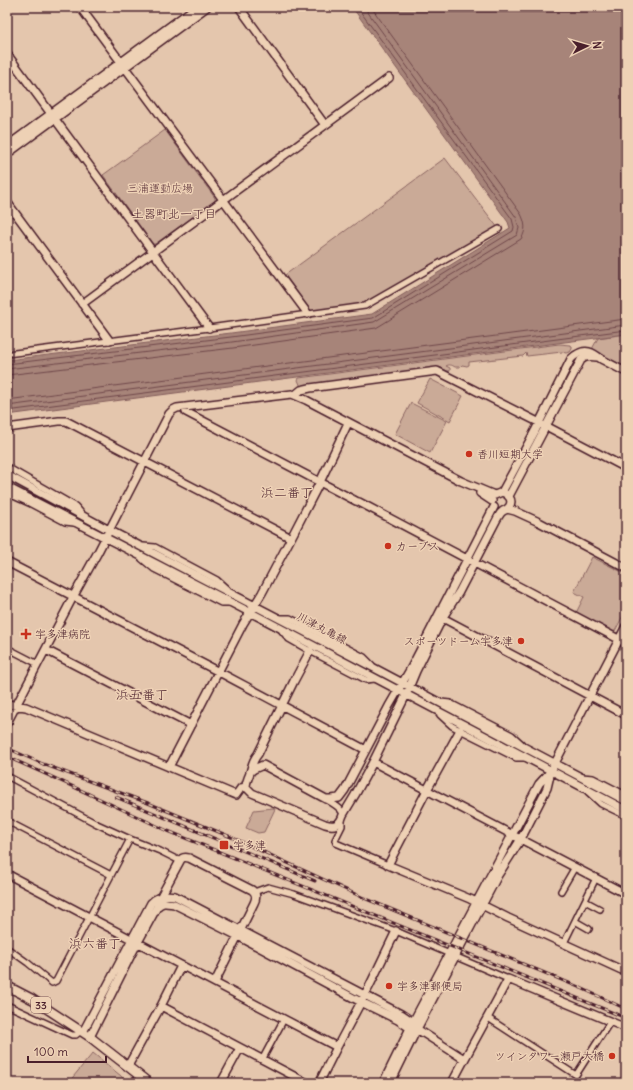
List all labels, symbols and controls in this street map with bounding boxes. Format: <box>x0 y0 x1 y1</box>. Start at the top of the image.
north arrow <box>567 26 607 66</box>
text: N <box>590 41 604 50</box>
park label: 三浦運動広場 <box>127 181 193 195</box>
district label: 土器町北一丁目 <box>132 206 216 221</box>
place label: 香川短期大学 <box>477 447 543 461</box>
marker: 香川短期大学 <box>464 449 474 459</box>
district label: 浜二番丁 <box>261 484 313 501</box>
place label: カーブス <box>396 539 439 553</box>
marker: カーブス <box>383 541 393 551</box>
street label: 川津丸亀線 <box>294 609 350 647</box>
place label: 宇多津病院 <box>35 627 90 641</box>
marker: 宇多津病院 <box>20 628 32 640</box>
place label: スポーツドーム宇多津 <box>404 634 513 648</box>
marker: スポーツドーム宇多津 <box>516 636 526 646</box>
district label: 浜五番丁 <box>116 686 168 703</box>
place label: 宇多津 <box>233 838 266 852</box>
marker: 宇多津 <box>218 839 230 851</box>
district label: 浜六番丁 <box>69 935 121 952</box>
place label: 宇多津郵便局 <box>397 979 463 993</box>
marker: 宇多津郵便局 <box>384 981 394 991</box>
road number: 33 <box>31 997 51 1013</box>
scale bar <box>28 1038 106 1064</box>
text: 100 m <box>34 1044 68 1059</box>
place label: ツインタワー瀬戸大橋 <box>494 1049 604 1063</box>
marker: ツインタワー瀬戸大橋 <box>607 1051 617 1061</box>

